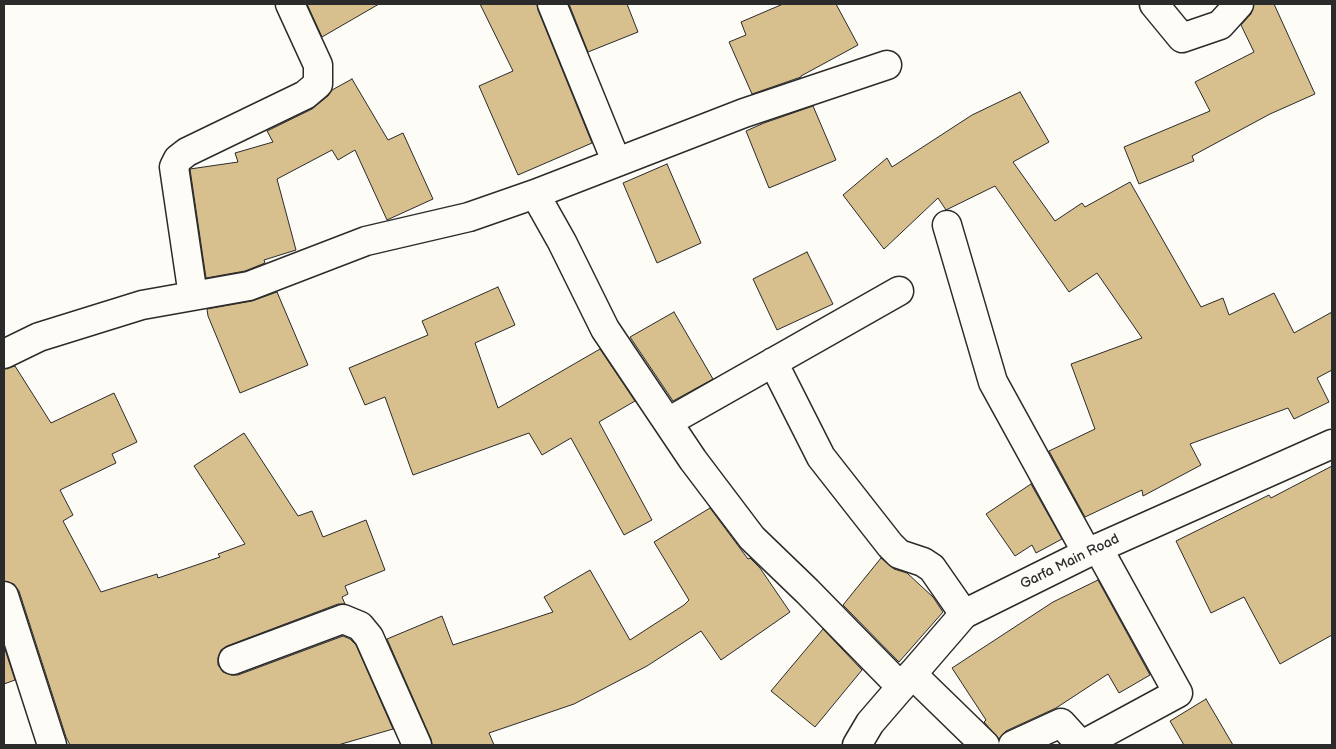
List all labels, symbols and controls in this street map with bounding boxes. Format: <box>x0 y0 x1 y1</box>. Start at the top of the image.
street label: Garfa Main Road <box>1018 531 1122 593</box>

